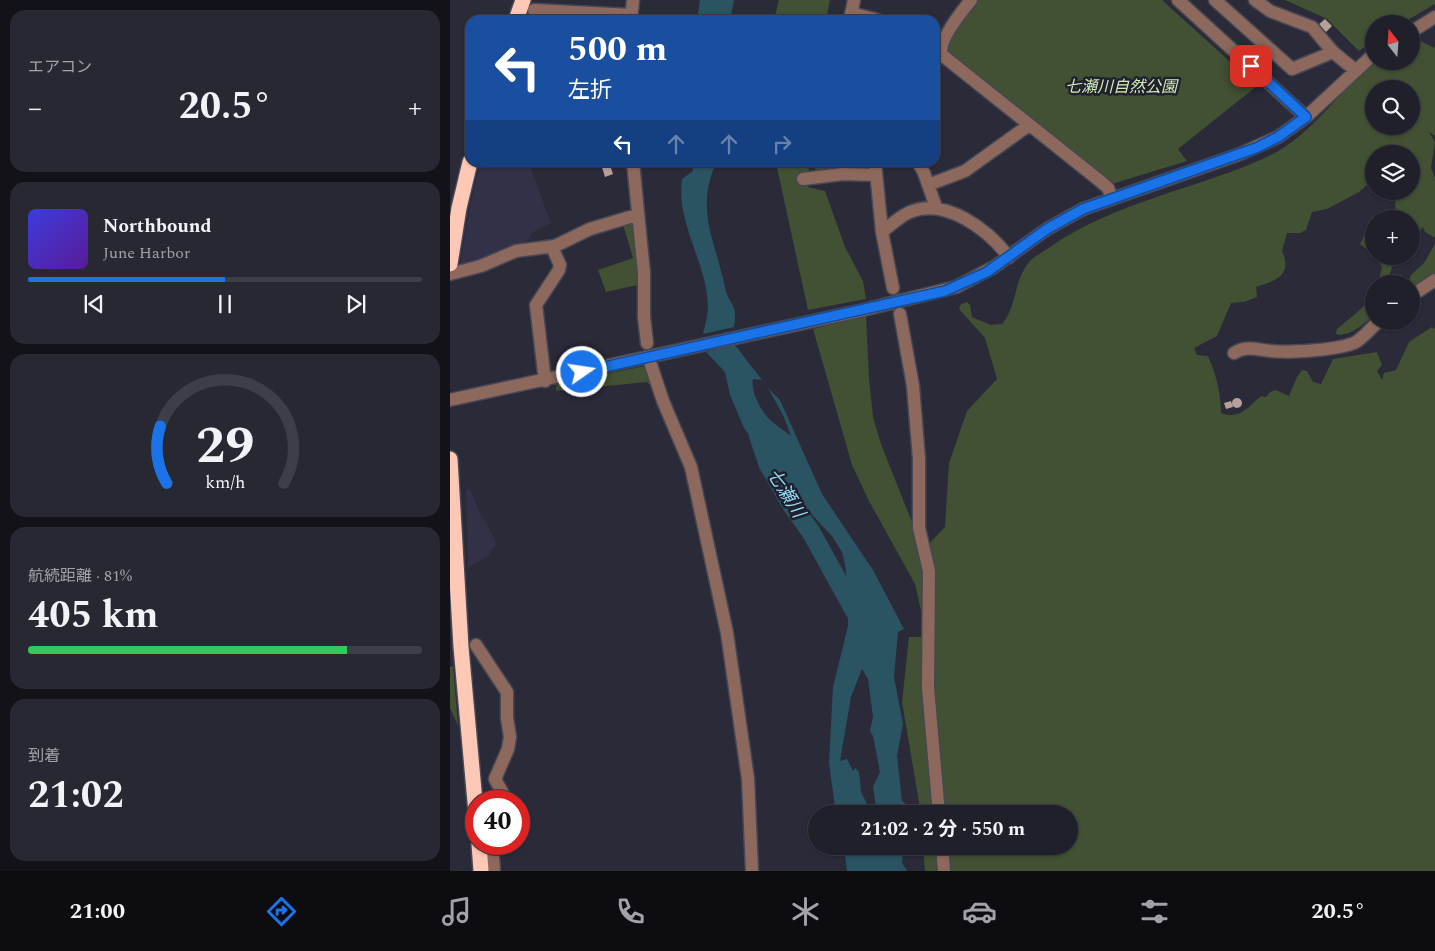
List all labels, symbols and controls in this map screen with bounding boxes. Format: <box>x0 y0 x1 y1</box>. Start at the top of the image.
north arrow <box>1365 15 1420 70</box>
map controls <box>1365 15 1420 330</box>
text: 500 m <box>568 23 667 76</box>
icon: left <box>485 35 550 100</box>
pin <box>1230 45 1272 87</box>
icon: arrive <box>1237 52 1265 80</box>
text: エアコン <box>28 55 92 79</box>
text: 左折 <box>568 74 612 107</box>
park label: 七瀬川自然公園 <box>1065 75 1179 99</box>
text: 20.5° <box>178 78 272 136</box>
button: search <box>1365 80 1420 135</box>
text: − <box>28 87 42 130</box>
text: + <box>408 87 422 130</box>
icon: left <box>609 130 637 158</box>
icon: ahead <box>662 130 690 158</box>
icon: ahead <box>715 130 743 158</box>
icon: right <box>768 130 796 158</box>
button: layers <box>1365 145 1420 200</box>
button: + <box>1365 210 1420 265</box>
text: Northbound <box>103 212 212 241</box>
text: June Harbor <box>103 241 190 265</box>
button: − <box>1365 275 1420 330</box>
icon: previous <box>80 290 108 318</box>
icon: pause <box>211 290 239 318</box>
icon: next <box>342 290 370 318</box>
position arrow <box>555 345 607 397</box>
text: 29 <box>196 407 254 486</box>
water label: 七瀬川 <box>760 463 812 525</box>
text: km/h <box>205 469 245 496</box>
text: 航続距離 · 81% <box>28 564 132 588</box>
text: 405 km <box>28 587 159 645</box>
text: 到着 <box>28 744 60 768</box>
text: 21:02 <box>28 767 123 825</box>
speed limit sign: 40 <box>465 790 530 855</box>
text: 21:02 · 2 分 · 550 m <box>861 815 1025 844</box>
icon: directions <box>264 894 299 929</box>
icon: music <box>439 894 474 929</box>
icon: phone <box>613 894 648 929</box>
icon: climate <box>788 894 823 929</box>
icon: car <box>962 894 997 929</box>
icon: filters <box>1137 894 1172 929</box>
text: 21:00 <box>70 895 125 928</box>
text: 20.5° <box>1311 895 1365 928</box>

